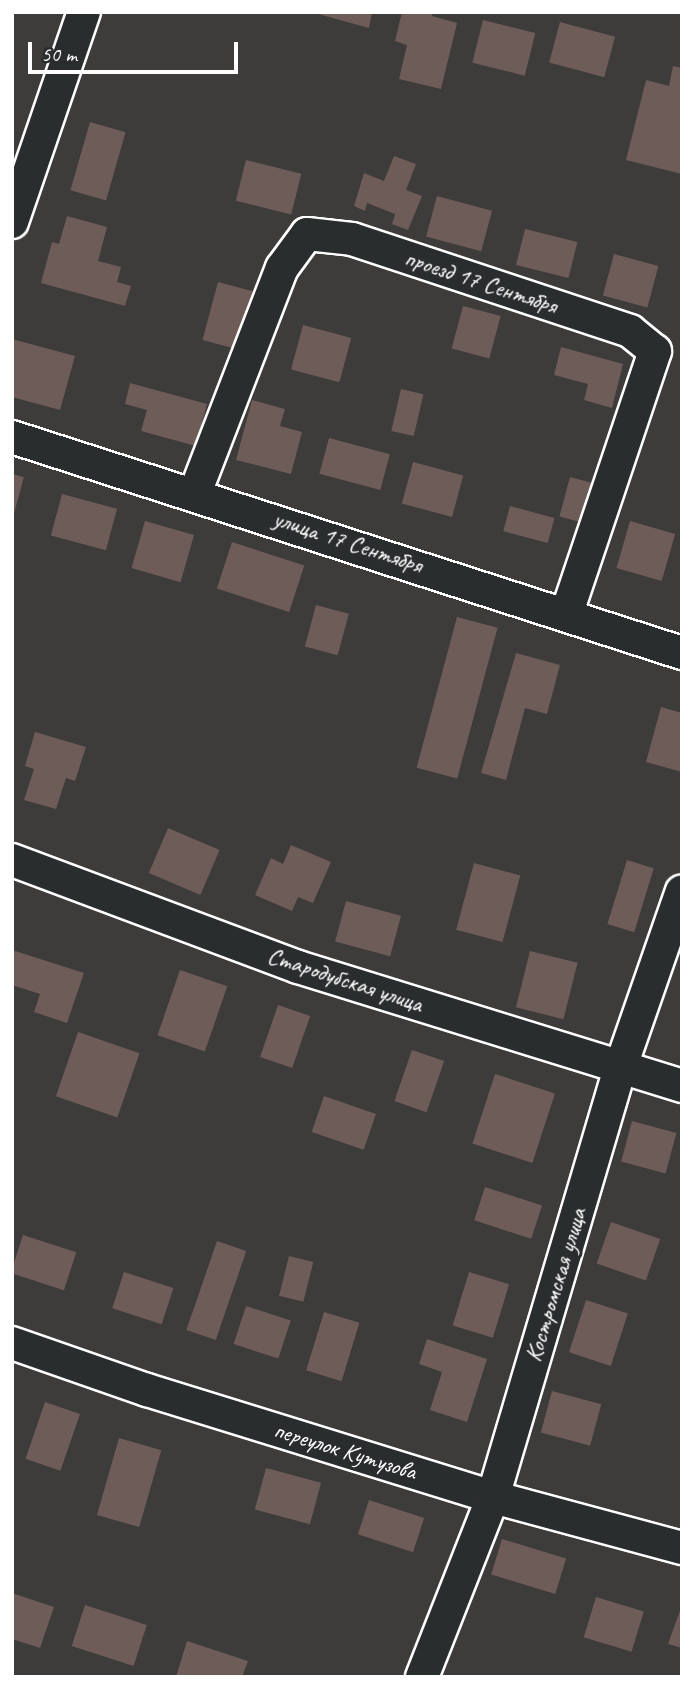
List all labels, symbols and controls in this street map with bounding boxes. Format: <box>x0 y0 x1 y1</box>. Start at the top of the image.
scale bar <box>32 28 242 72</box>
text: 50 m <box>41 41 77 67</box>
street label: проезд 17 Сентября <box>401 244 561 320</box>
street label: улица 17 Сентября <box>270 504 426 580</box>
street label: Стародубская улица <box>263 941 427 1019</box>
street label: Костромская улица <box>519 1204 593 1366</box>
street label: переулок Кутузова <box>271 1416 419 1486</box>

